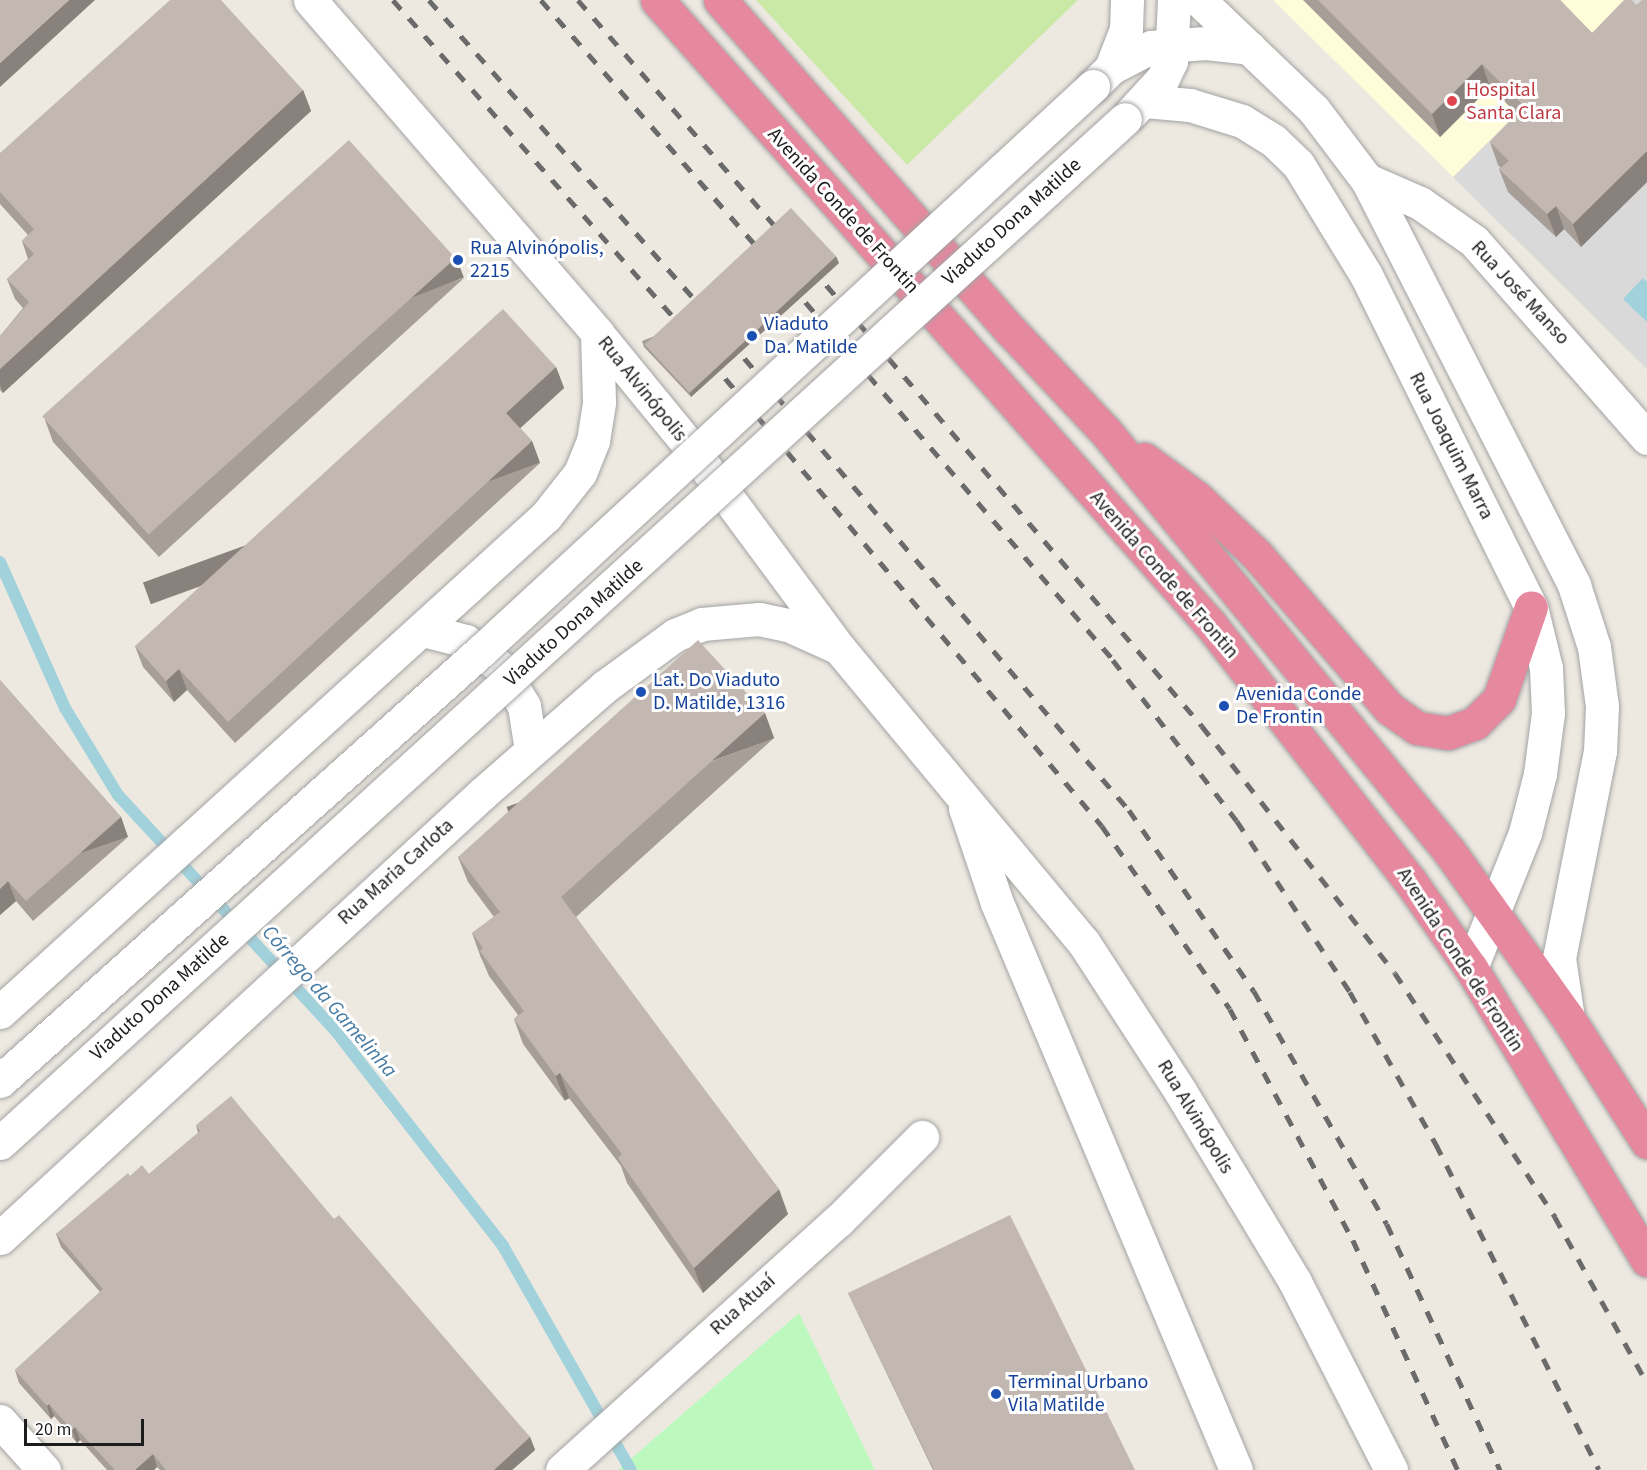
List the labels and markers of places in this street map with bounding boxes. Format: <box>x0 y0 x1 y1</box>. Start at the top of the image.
place label: Hospital Santa Clara <box>1466 78 1561 125</box>
marker: Hospital Santa Clara <box>1443 92 1461 110</box>
place label: Rua Alvinópolis, 2215 <box>470 237 604 284</box>
marker: Rua Alvinópolis, 2215 <box>451 253 465 267</box>
place label: Viaduto Da. Matilde <box>764 312 858 359</box>
marker: Viaduto Da. Matilde <box>745 329 759 343</box>
place label: Lat. Do Viaduto D. Matilde, 1316 <box>653 668 785 715</box>
place label: Avenida Conde De Frontin <box>1236 682 1361 729</box>
marker: Lat. Do Viaduto D. Matilde, 1316 <box>634 685 648 699</box>
marker: Avenida Conde De Frontin <box>1217 699 1231 713</box>
place label: Terminal Urbano Vila Matilde <box>1008 1370 1148 1417</box>
marker: Terminal Urbano Vila Matilde <box>989 1387 1003 1401</box>

